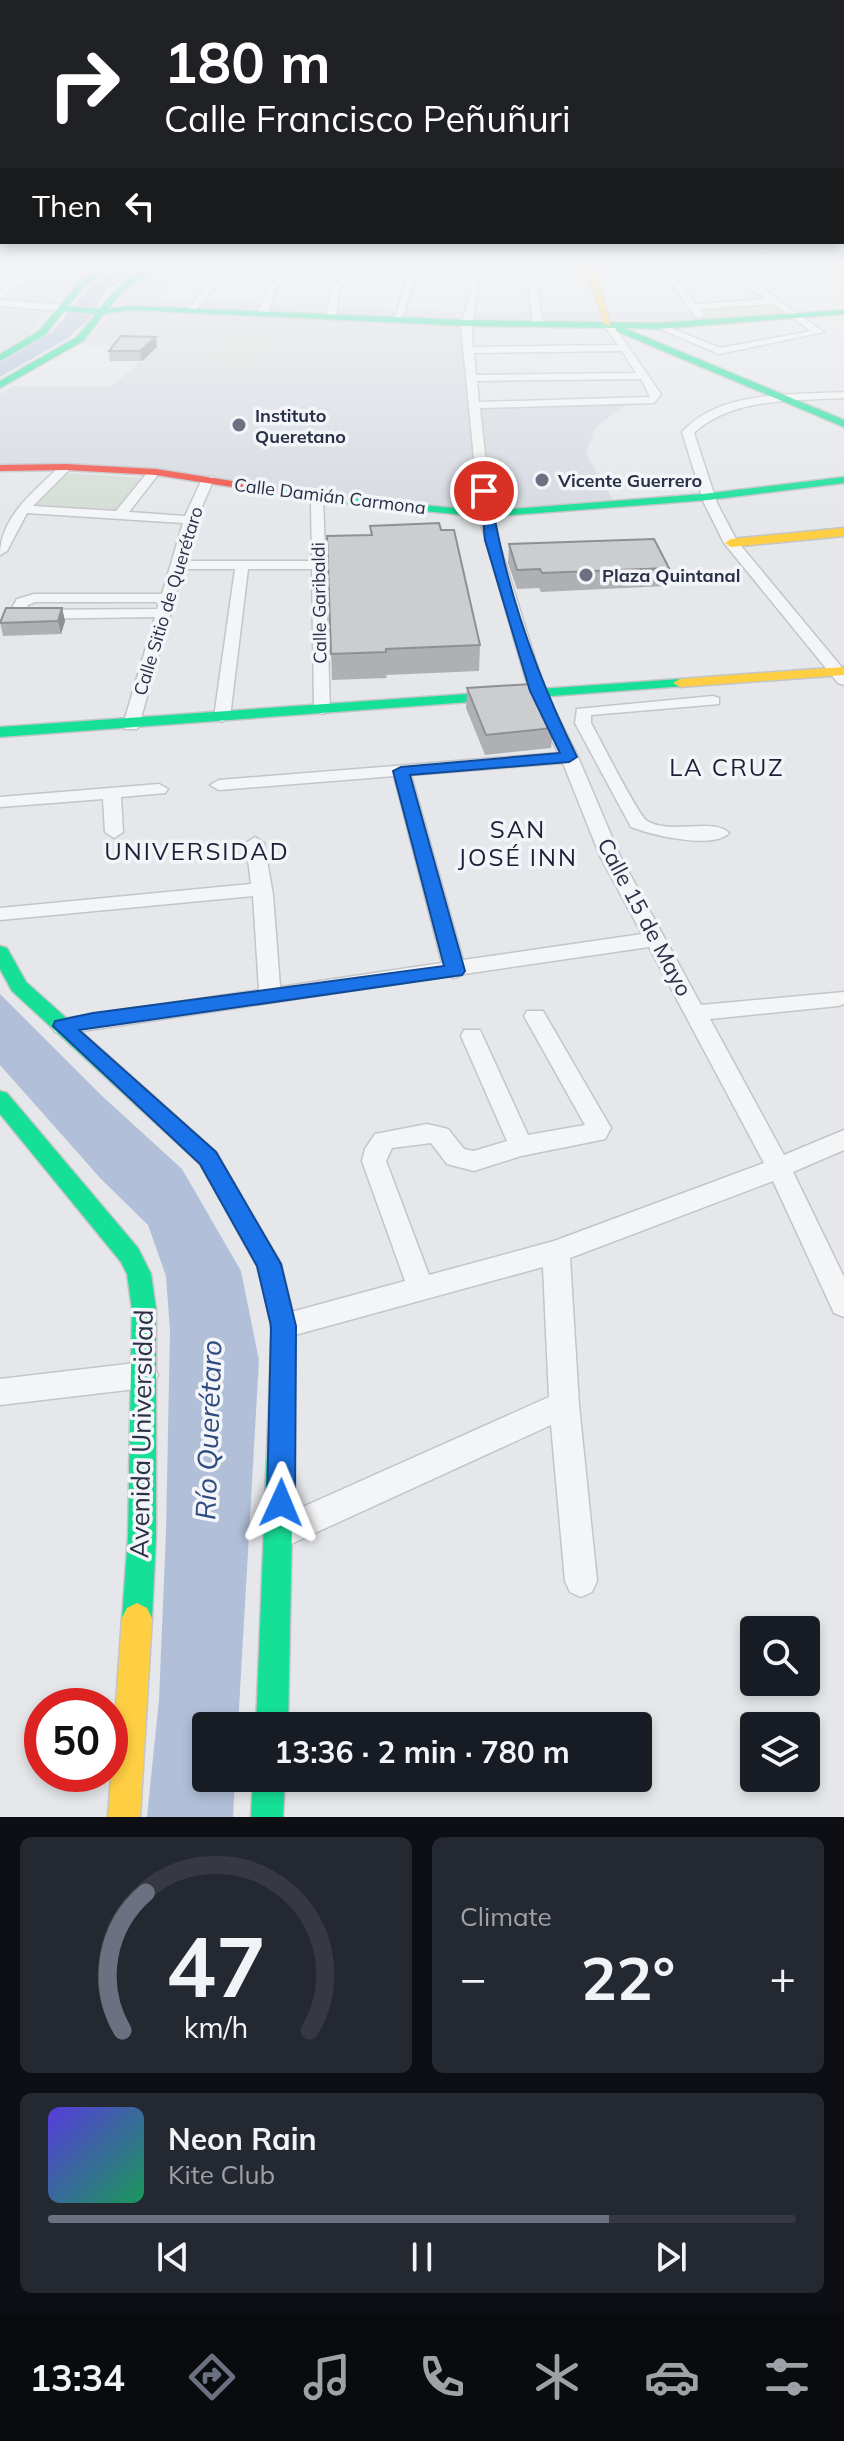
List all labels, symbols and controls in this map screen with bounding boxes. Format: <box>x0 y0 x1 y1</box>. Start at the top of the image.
text: 180 m <box>164 27 331 97</box>
icon: right <box>32 32 136 136</box>
text: Calle Francisco Peñuñuri <box>164 96 570 141</box>
icon: left <box>118 184 162 228</box>
text: Then <box>32 187 102 225</box>
place label: Instituto Queretano <box>255 404 346 448</box>
marker: Instituto Queretano <box>230 416 248 434</box>
pin <box>450 457 518 525</box>
icon: arrive <box>462 469 506 513</box>
place label: Vicente Guerrero <box>557 469 702 492</box>
marker: Vicente Guerrero <box>533 471 551 489</box>
street label: Calle Damián Carmona <box>233 473 427 519</box>
street label: Calle Sitio de Querétaro <box>128 504 208 698</box>
street label: Calle Garibaldi <box>306 542 332 664</box>
place label: Plaza Quintanal <box>602 564 740 587</box>
marker: Plaza Quintanal <box>577 566 595 584</box>
district label: LA CRUZ <box>669 752 785 782</box>
district label: SAN JOSÉ INN <box>458 814 578 872</box>
street label: Calle 15 de Mayo <box>592 833 698 1001</box>
district label: UNIVERSIDAD <box>104 836 290 866</box>
street label: Avenida Universidad <box>122 1309 160 1559</box>
water label: Río Querétaro <box>187 1339 229 1521</box>
position arrow <box>239 1461 323 1545</box>
map controls <box>740 1616 820 1792</box>
button: search <box>740 1616 820 1696</box>
speed limit sign: 50 <box>24 1688 128 1792</box>
button: layers <box>740 1712 820 1792</box>
text: 13:36 · 2 min · 780 m <box>274 1733 570 1771</box>
text: Climate <box>460 1900 552 1933</box>
text: 47 <box>166 1913 266 2018</box>
text: 22° <box>581 1940 675 2015</box>
text: − <box>460 1950 486 2005</box>
text: + <box>770 1950 796 2005</box>
text: km/h <box>184 2009 248 2045</box>
text: Neon Rain <box>168 2120 317 2158</box>
text: Kite Club <box>168 2158 275 2191</box>
icon: previous <box>151 2235 195 2279</box>
icon: pause <box>400 2235 444 2279</box>
icon: next <box>649 2235 693 2279</box>
icon: directions <box>184 2349 240 2405</box>
icon: music <box>299 2349 355 2405</box>
icon: phone <box>414 2349 470 2405</box>
icon: climate <box>529 2349 585 2405</box>
icon: car <box>644 2349 700 2405</box>
icon: filters <box>759 2349 815 2405</box>
text: 13:34 <box>29 2355 125 2400</box>

